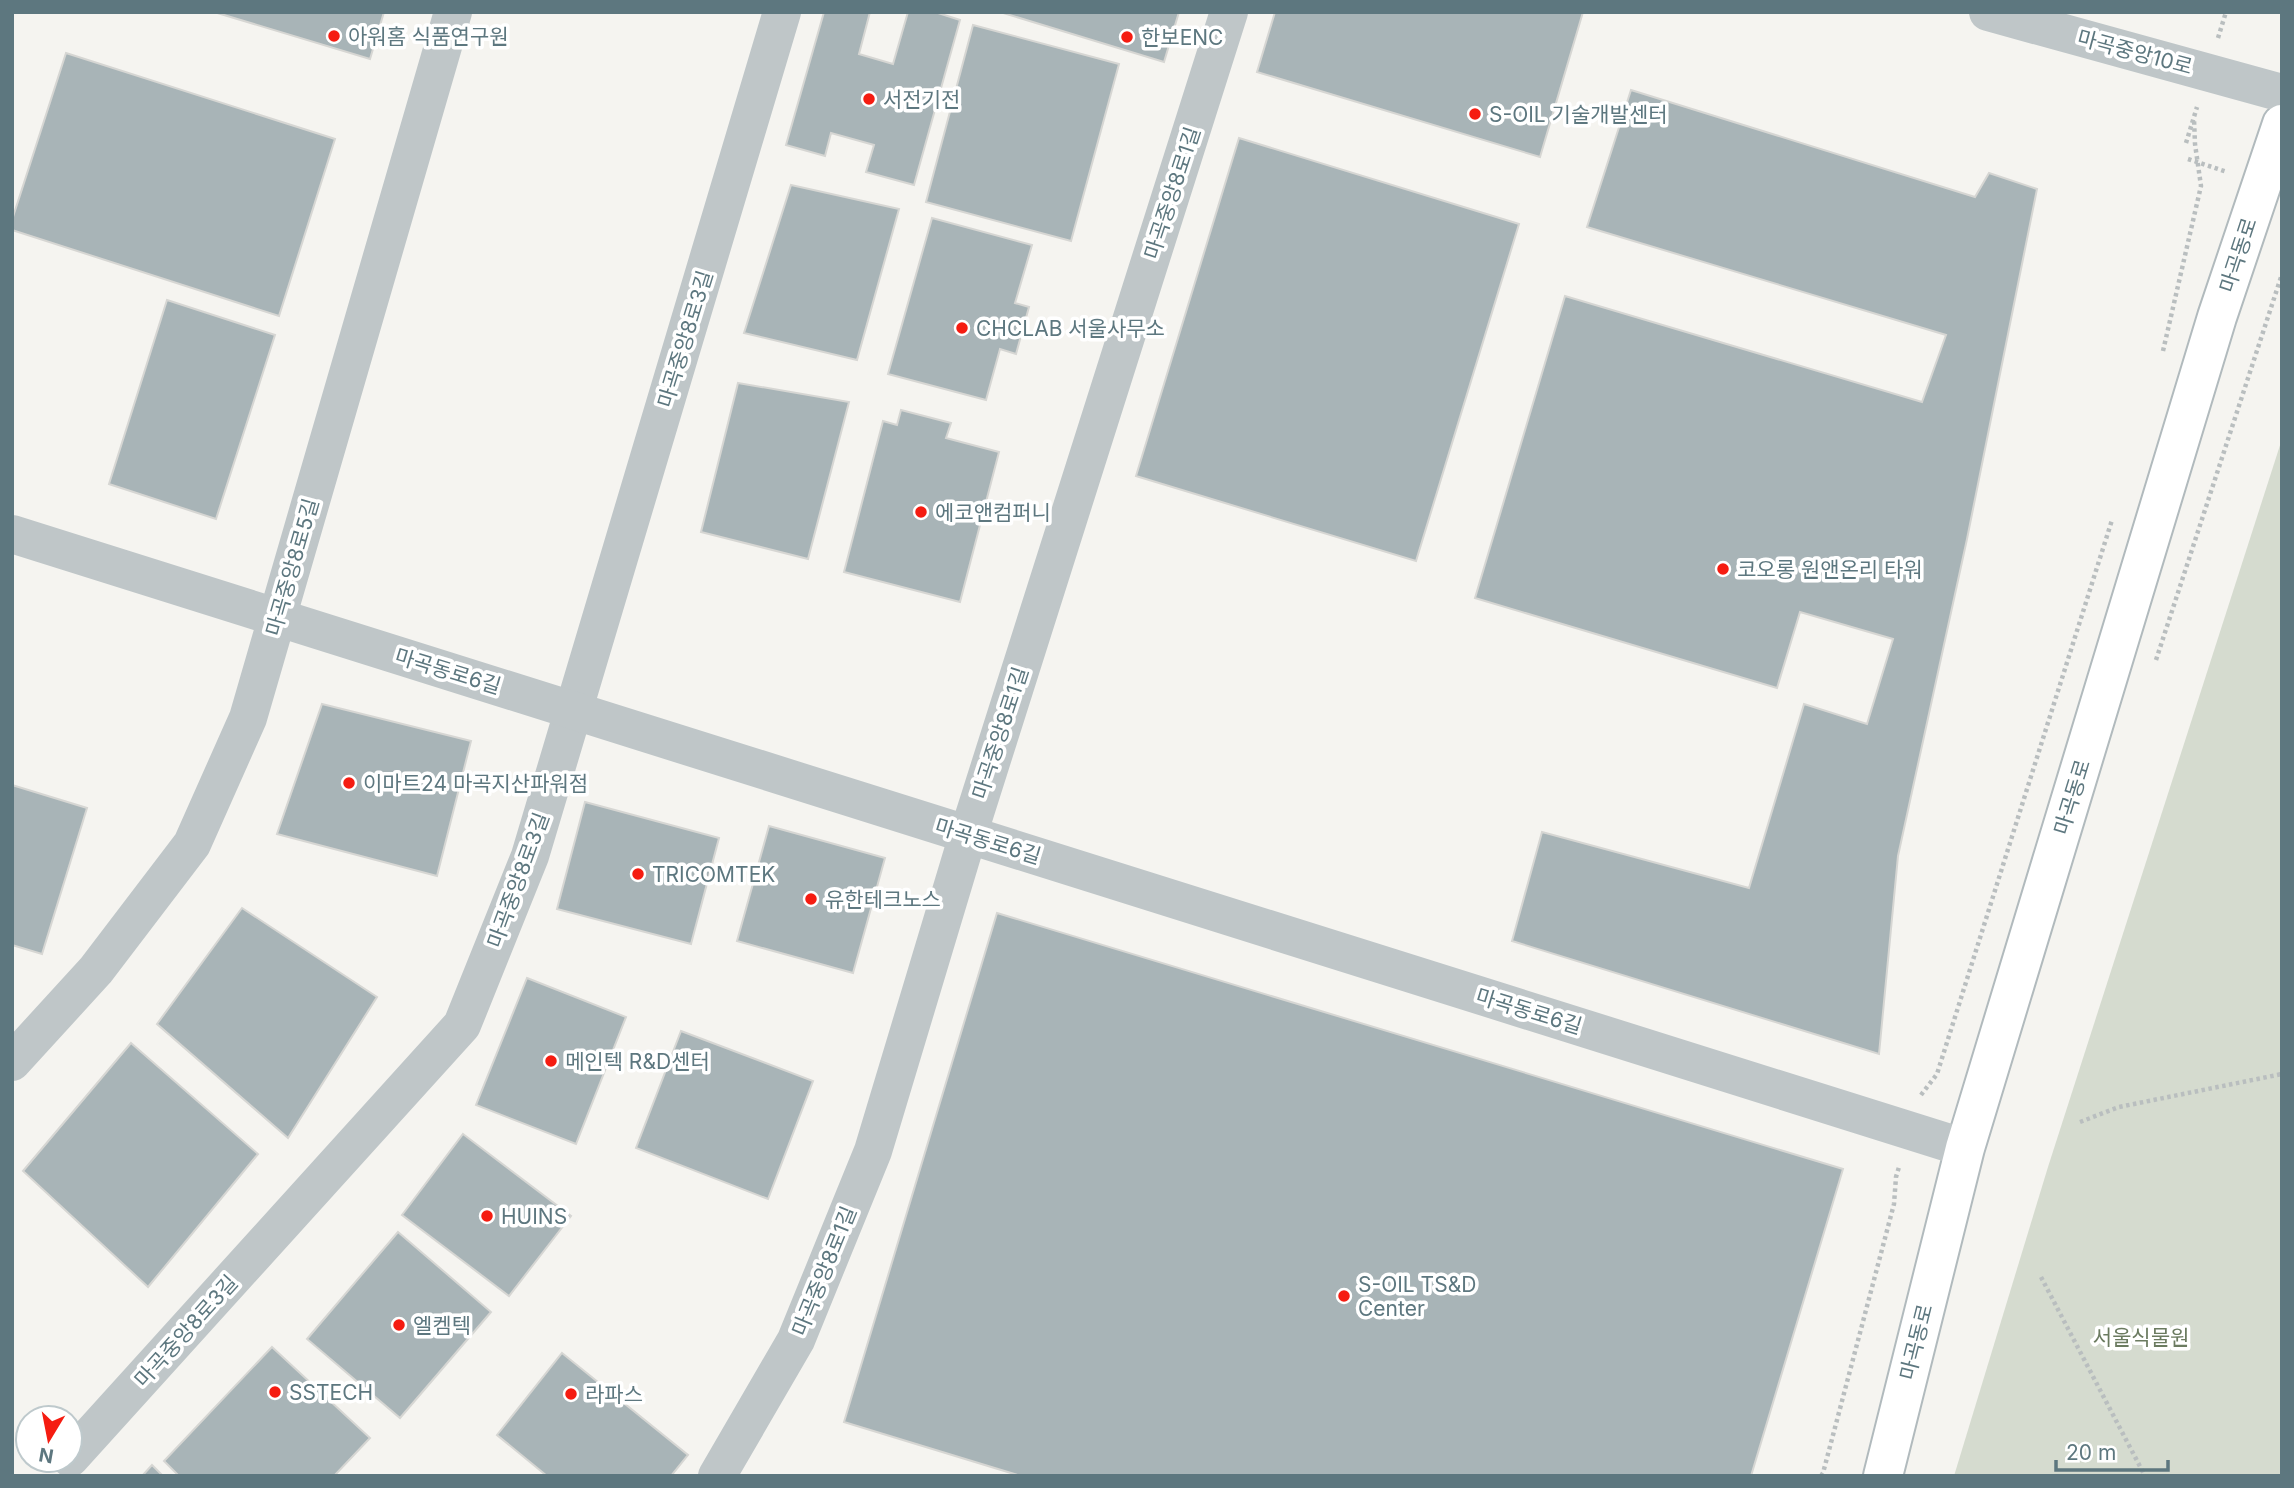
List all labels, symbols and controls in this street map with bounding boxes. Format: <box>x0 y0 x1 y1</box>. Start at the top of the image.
place label: 아워홈 식품연구원 <box>348 24 508 49</box>
place label: 한보ENC <box>1141 25 1223 50</box>
street label: 마곡중앙10로 <box>2075 25 2195 79</box>
marker: 아워홈 식품연구원 <box>326 28 342 44</box>
marker: 한보ENC <box>1119 29 1135 45</box>
place label: 서전기전 <box>883 87 960 112</box>
marker: 서전기전 <box>861 91 877 107</box>
place label: S-OIL 기술개발센터 <box>1489 102 1668 127</box>
marker: S-OIL 기술개발센터 <box>1467 106 1483 122</box>
street label: 마곡중앙8로1길 <box>1139 124 1205 262</box>
street label: 마곡동로 <box>2214 214 2262 296</box>
street label: 마곡중앙8로3길 <box>652 268 718 410</box>
place label: CHCLAB 서울사무소 <box>976 316 1165 341</box>
marker: CHCLAB 서울사무소 <box>954 320 970 336</box>
street label: 마곡중앙8로5길 <box>260 495 324 639</box>
place label: 에코앤컴퍼니 <box>935 500 1051 525</box>
marker: 에코앤컴퍼니 <box>913 504 929 520</box>
place label: 코오롱 원앤온리 타워 <box>1737 557 1923 582</box>
marker: 코오롱 원앤온리 타워 <box>1715 561 1731 577</box>
street label: 마곡동로6길 <box>392 643 504 699</box>
street label: 마곡중앙8로1길 <box>967 664 1033 802</box>
street label: 마곡동로 <box>2049 756 2095 838</box>
place label: 이마트24 마곡지산파워점 <box>363 771 588 796</box>
marker: 이마트24 마곡지산파워점 <box>341 775 357 791</box>
street label: 마곡중앙8로3길 <box>482 809 554 951</box>
street label: 마곡동로6길 <box>932 813 1044 869</box>
place label: TRICOMTEK <box>652 862 775 887</box>
marker: TRICOMTEK <box>630 866 646 882</box>
place label: 유한테크노스 <box>825 887 941 912</box>
marker: 유한테크노스 <box>803 891 819 907</box>
street label: 마곡동로6길 <box>1473 983 1585 1039</box>
place label: 메인텍 R&D센터 <box>565 1049 710 1074</box>
marker: 메인텍 R&D센터 <box>543 1053 559 1069</box>
street label: 마곡중앙8로1길 <box>787 1203 861 1339</box>
place label: HUINS <box>501 1204 567 1229</box>
marker: HUINS <box>479 1208 495 1224</box>
street label: 마곡중앙8로3길 <box>129 1270 243 1392</box>
place label: S-OIL TS&D Center <box>1358 1272 1476 1321</box>
marker: S-OIL TS&D Center <box>1336 1288 1352 1304</box>
street label: 마곡동로 <box>1895 1301 1937 1383</box>
place label: 엘켐텍 <box>413 1313 471 1338</box>
marker: 엘켐텍 <box>391 1317 407 1333</box>
park label: 서울식물원 <box>2093 1325 2189 1350</box>
place label: SSTECH <box>289 1380 373 1405</box>
place label: 라파스 <box>585 1382 643 1407</box>
marker: SSTECH <box>267 1384 283 1400</box>
marker: 라파스 <box>563 1386 579 1402</box>
north arrow <box>14 1404 84 1474</box>
scale bar <box>2056 1428 2168 1472</box>
text: 20 m <box>2066 1440 2116 1465</box>
text: N <box>37 1443 55 1468</box>

